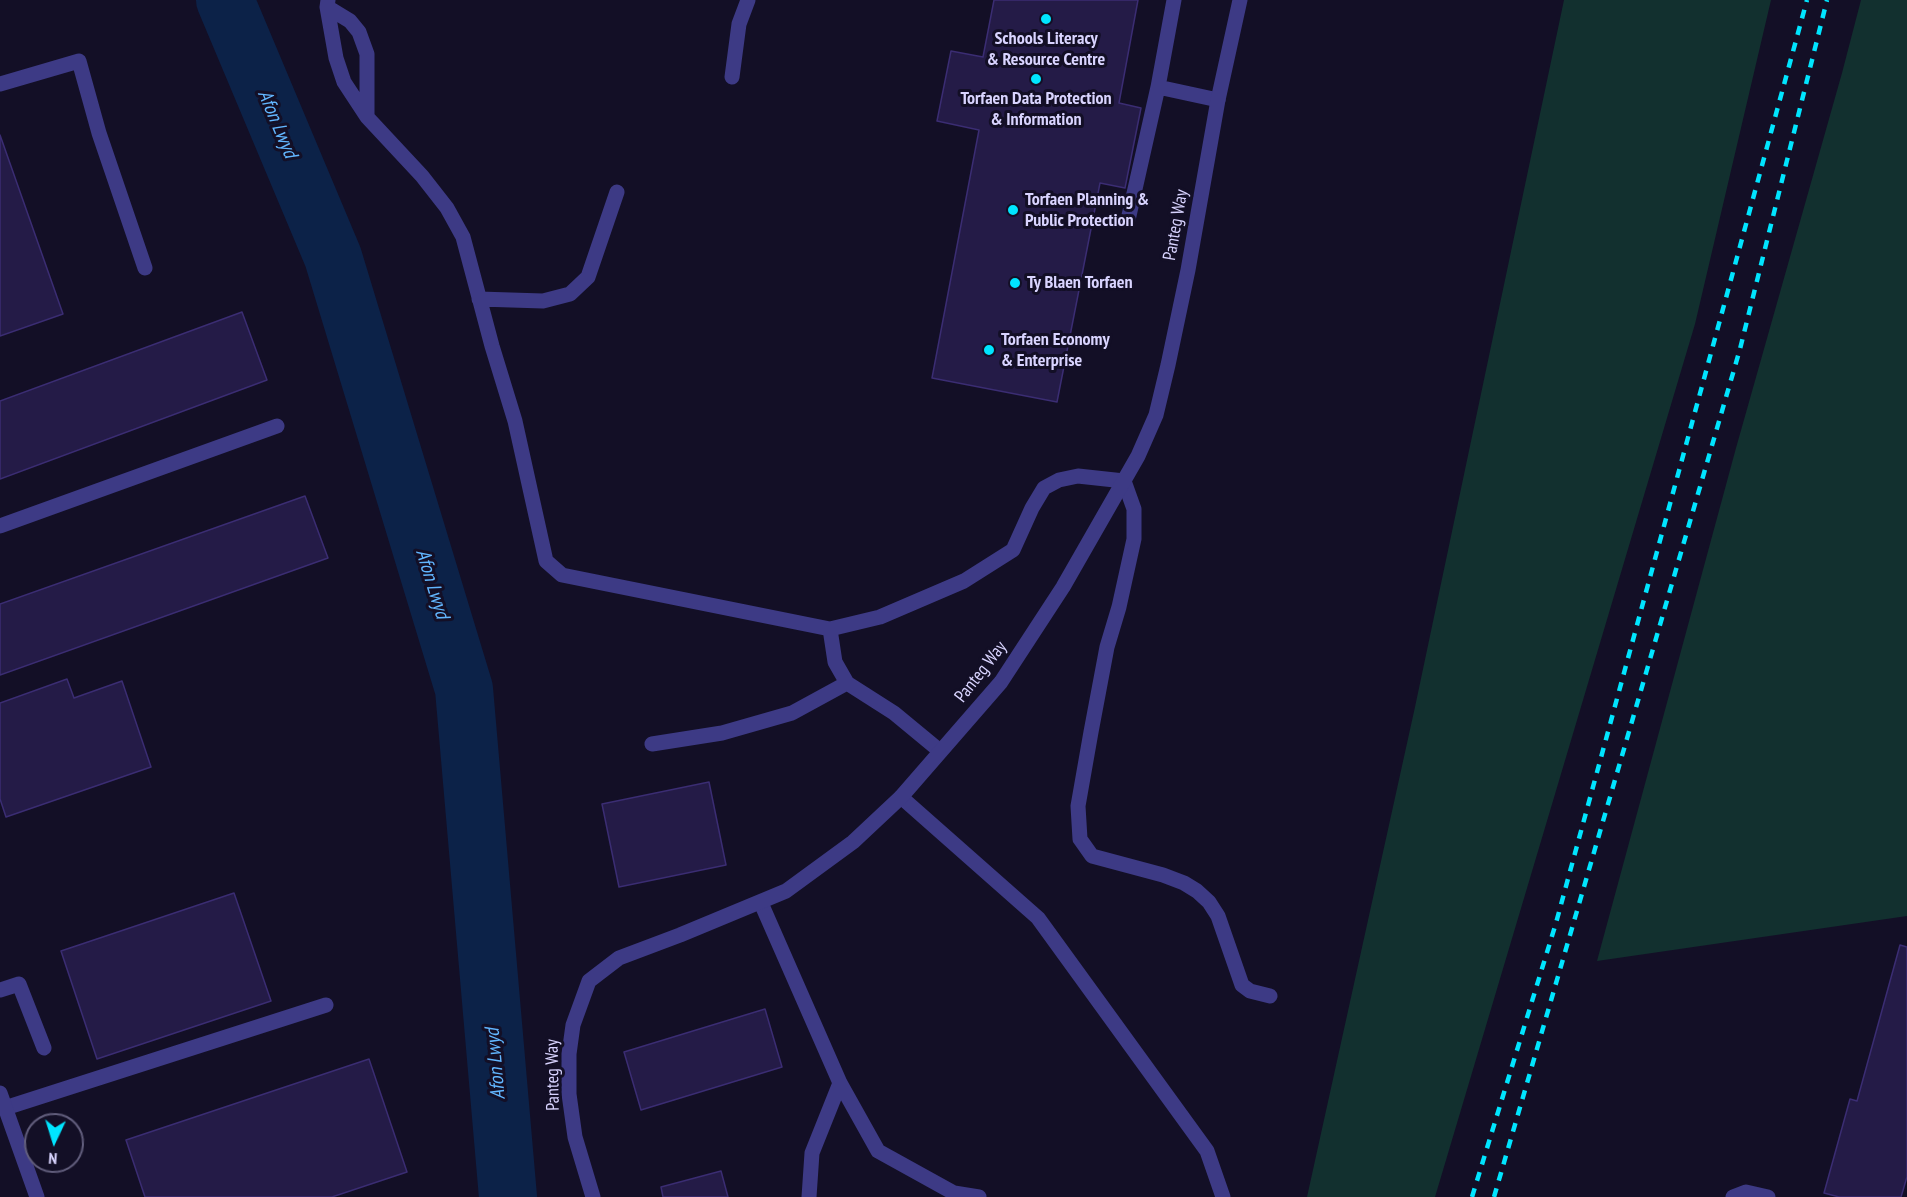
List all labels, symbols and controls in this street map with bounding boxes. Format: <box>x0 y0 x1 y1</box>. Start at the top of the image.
marker: Schools Literacy & Resource Centre <box>1039 12 1053 26</box>
place label: Schools Literacy & Resource Centre <box>987 28 1105 70</box>
marker: Torfaen Data Protection & Information <box>1029 72 1043 86</box>
water label: Afon Lwyd <box>252 86 302 162</box>
place label: Torfaen Data Protection & Information <box>960 88 1112 130</box>
street label: Panteg Way <box>1159 188 1193 262</box>
place label: Torfaen Planning & Public Protection <box>1025 189 1149 232</box>
marker: Torfaen Planning & Public Protection <box>1006 203 1020 217</box>
place label: Ty Blaen Torfaen <box>1027 272 1133 294</box>
marker: Ty Blaen Torfaen <box>1008 276 1022 290</box>
place label: Torfaen Economy & Enterprise <box>1001 329 1110 372</box>
marker: Torfaen Economy & Enterprise <box>982 343 996 357</box>
water label: Afon Lwyd <box>410 546 454 622</box>
street label: Panteg Way <box>950 637 1012 707</box>
water label: Afon Lwyd <box>481 1027 511 1101</box>
street label: Panteg Way <box>542 1039 564 1111</box>
north arrow <box>24 1113 84 1173</box>
text: N <box>48 1149 58 1169</box>

